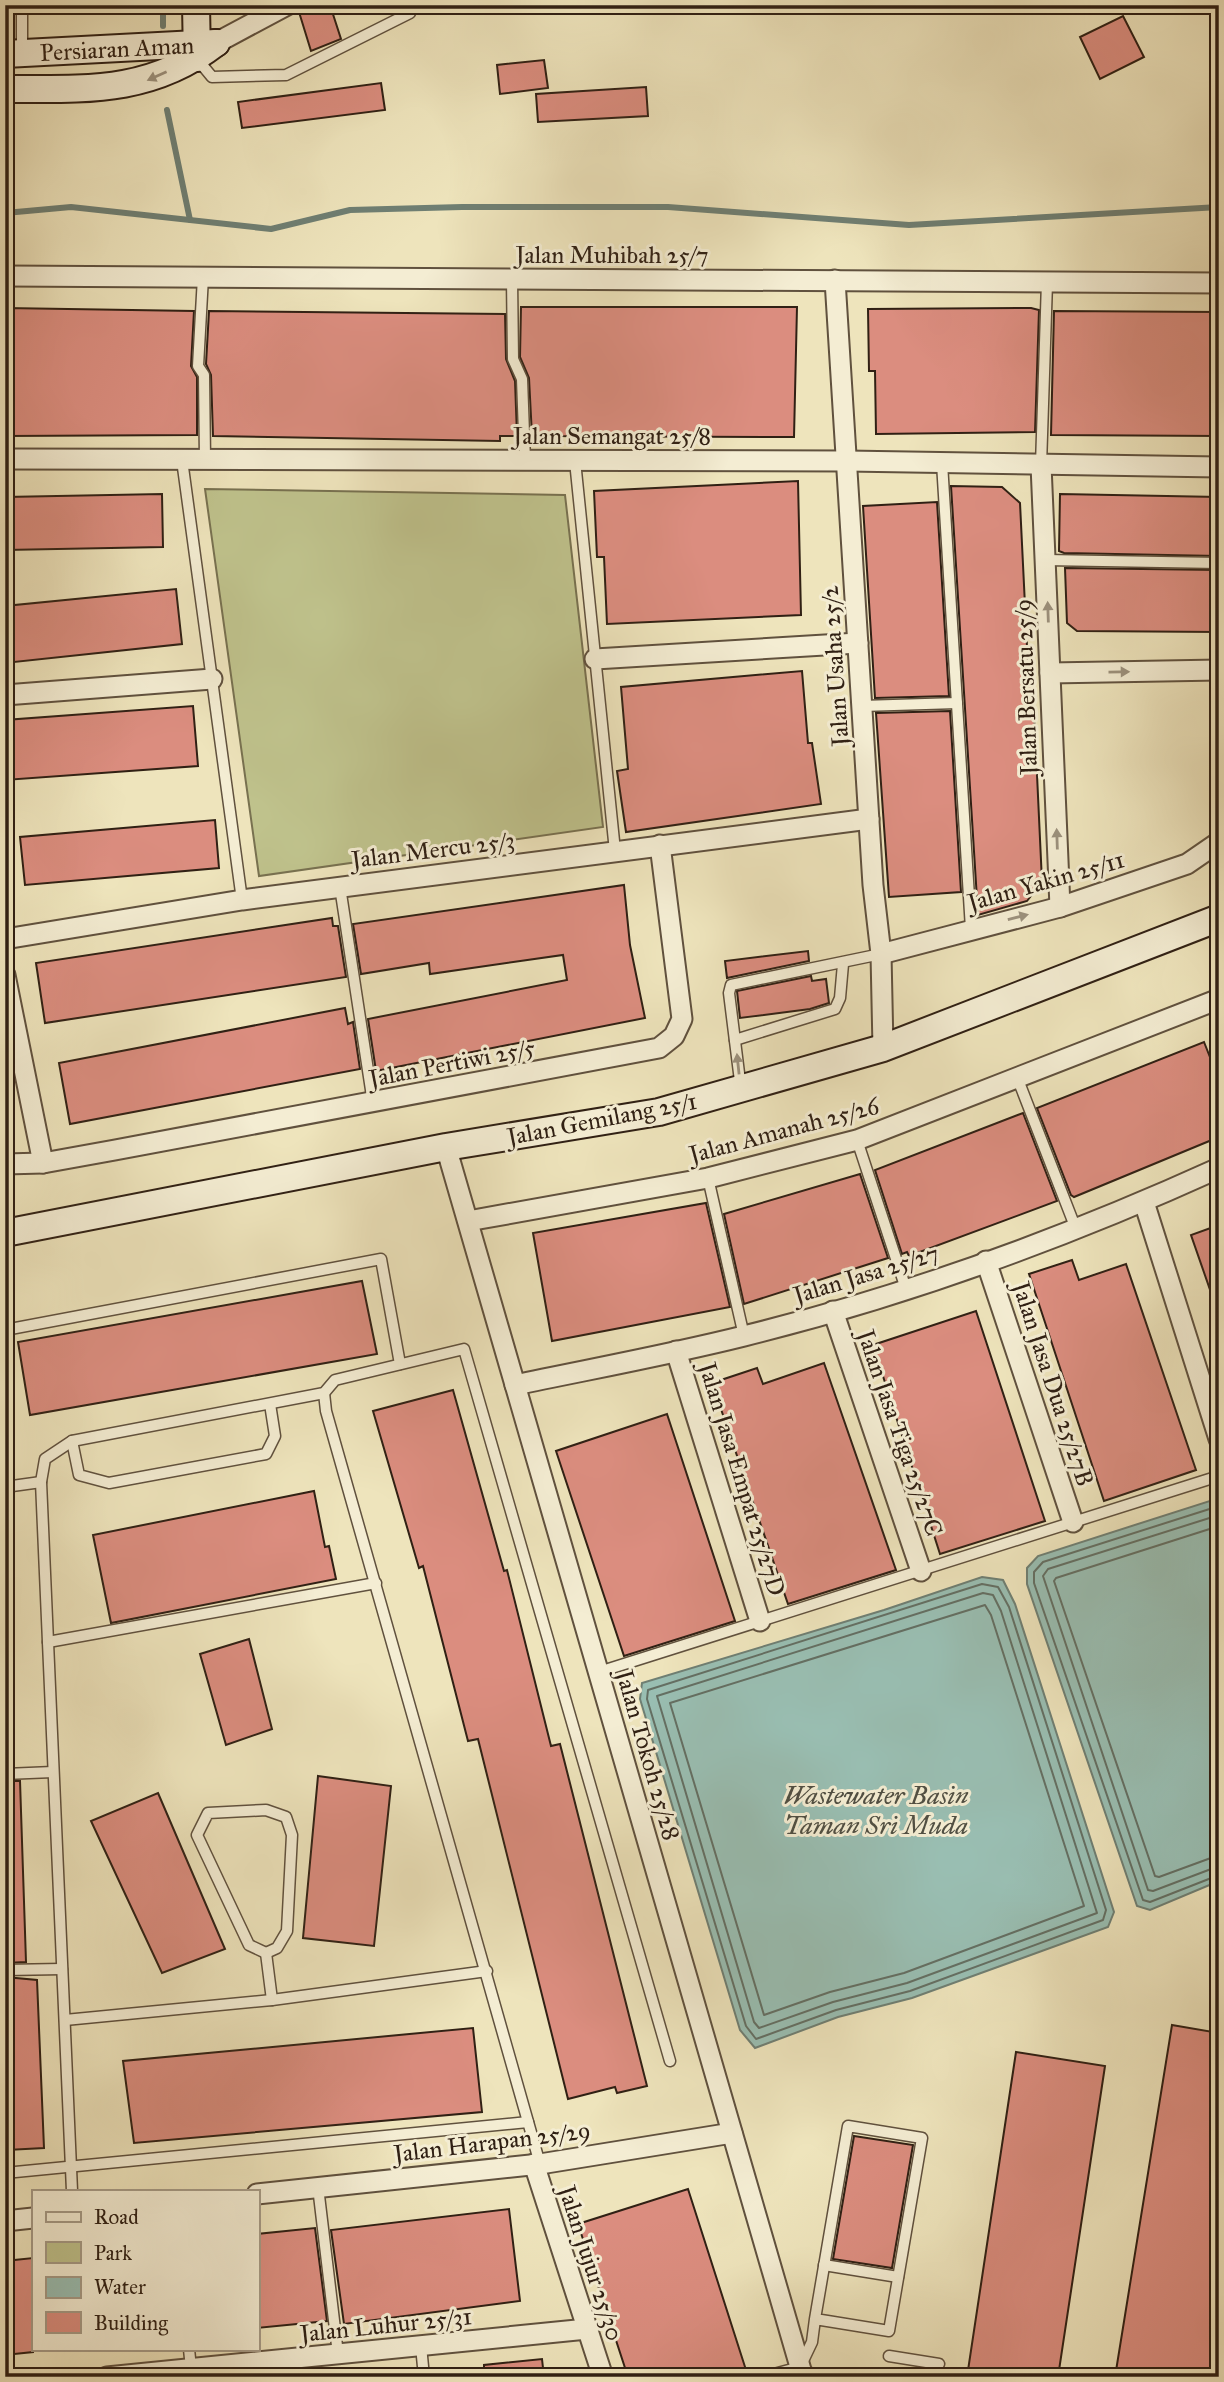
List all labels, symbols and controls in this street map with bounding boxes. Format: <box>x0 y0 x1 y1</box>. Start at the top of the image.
street label: Persiaran Aman <box>39 30 195 68</box>
one-way arrow <box>147 70 167 82</box>
street label: Jalan Muhibah 25/7 <box>512 240 709 270</box>
street label: Jalan Semangat 25/8 <box>510 421 711 451</box>
street label: Jalan Usaha 25/2 <box>814 585 856 750</box>
street label: Jalan Bersatu 25/9 <box>1008 598 1044 779</box>
one-way arrow <box>1042 600 1053 622</box>
one-way arrow <box>1108 666 1130 677</box>
street label: Jalan Mercu 25/3 <box>347 825 516 875</box>
one-way arrow <box>1052 828 1063 850</box>
street label: Jalan Yakin 25/11 <box>961 844 1128 919</box>
one-way arrow <box>1007 911 1029 922</box>
street label: Jalan Pertiwi 25/5 <box>363 1032 538 1094</box>
one-way arrow <box>732 1053 743 1075</box>
street label: Jalan Gemilang 25/1 <box>502 1086 699 1153</box>
street label: Jalan Amanah 25/26 <box>683 1090 883 1171</box>
street label: Jalan Jasa 25/27 <box>787 1238 942 1311</box>
street label: Jalan Jasa Dua 25/27B <box>1005 1275 1100 1490</box>
street label: Jalan Jasa Tiga 25/27C <box>850 1323 949 1540</box>
street label: Jalan Jasa Empat 25/27D <box>691 1356 792 1599</box>
street label: Jalan Tokoh 25/28 <box>609 1664 687 1844</box>
water label: Wastewater Basin Taman Sri Muda <box>783 1779 969 1841</box>
street label: Jalan Harapan 25/29 <box>389 2115 592 2169</box>
street label: Jalan Jujur 25/30 <box>551 2179 630 2344</box>
legend <box>32 2190 259 2350</box>
text: Road <box>94 2204 139 2230</box>
text: Park <box>94 2240 132 2266</box>
text: Water <box>94 2274 146 2300</box>
street label: Jalan Luhur 25/31 <box>296 2301 473 2349</box>
text: Building <box>94 2310 168 2336</box>

